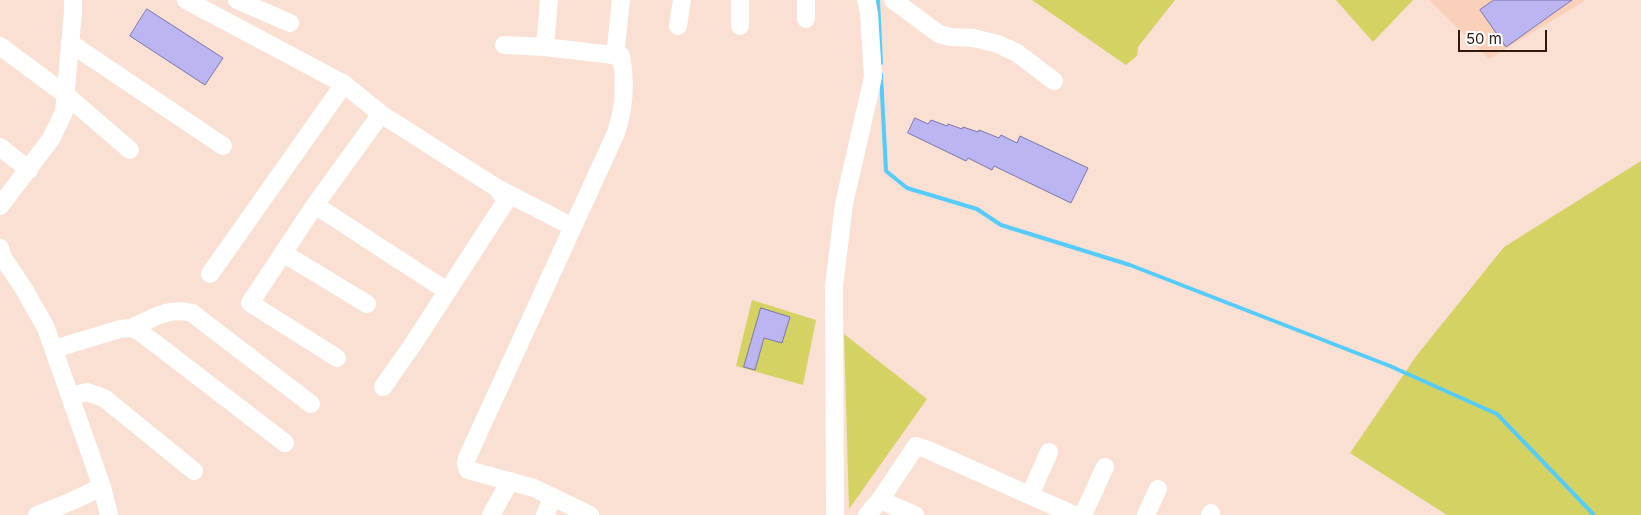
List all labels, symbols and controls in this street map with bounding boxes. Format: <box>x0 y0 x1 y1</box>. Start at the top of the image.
scale bar <box>1461 20 1550 52</box>
text: 50 m <box>1466 29 1502 48</box>

